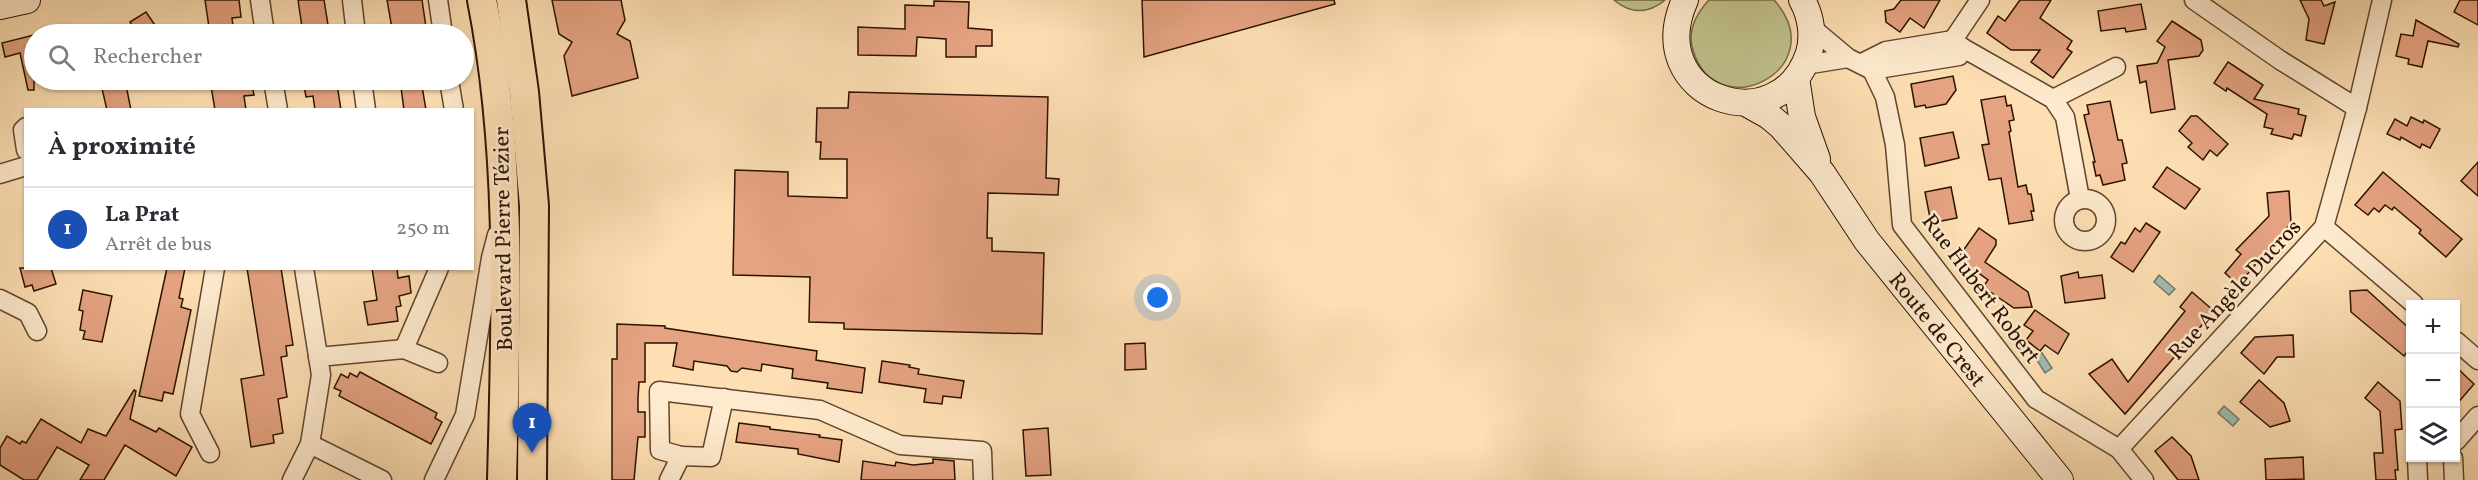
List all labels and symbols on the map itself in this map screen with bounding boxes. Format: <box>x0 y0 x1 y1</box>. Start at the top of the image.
street label: Boulevard Pierre Tézier <box>487 126 522 351</box>
street label: Rue Hubert Robert <box>1913 208 2047 371</box>
street label: Rue Angèle Ducros <box>2162 213 2309 368</box>
street label: Route de Crest <box>1880 267 1992 395</box>
your location <box>1143 283 1172 312</box>
pin: 1 <box>512 404 552 453</box>

